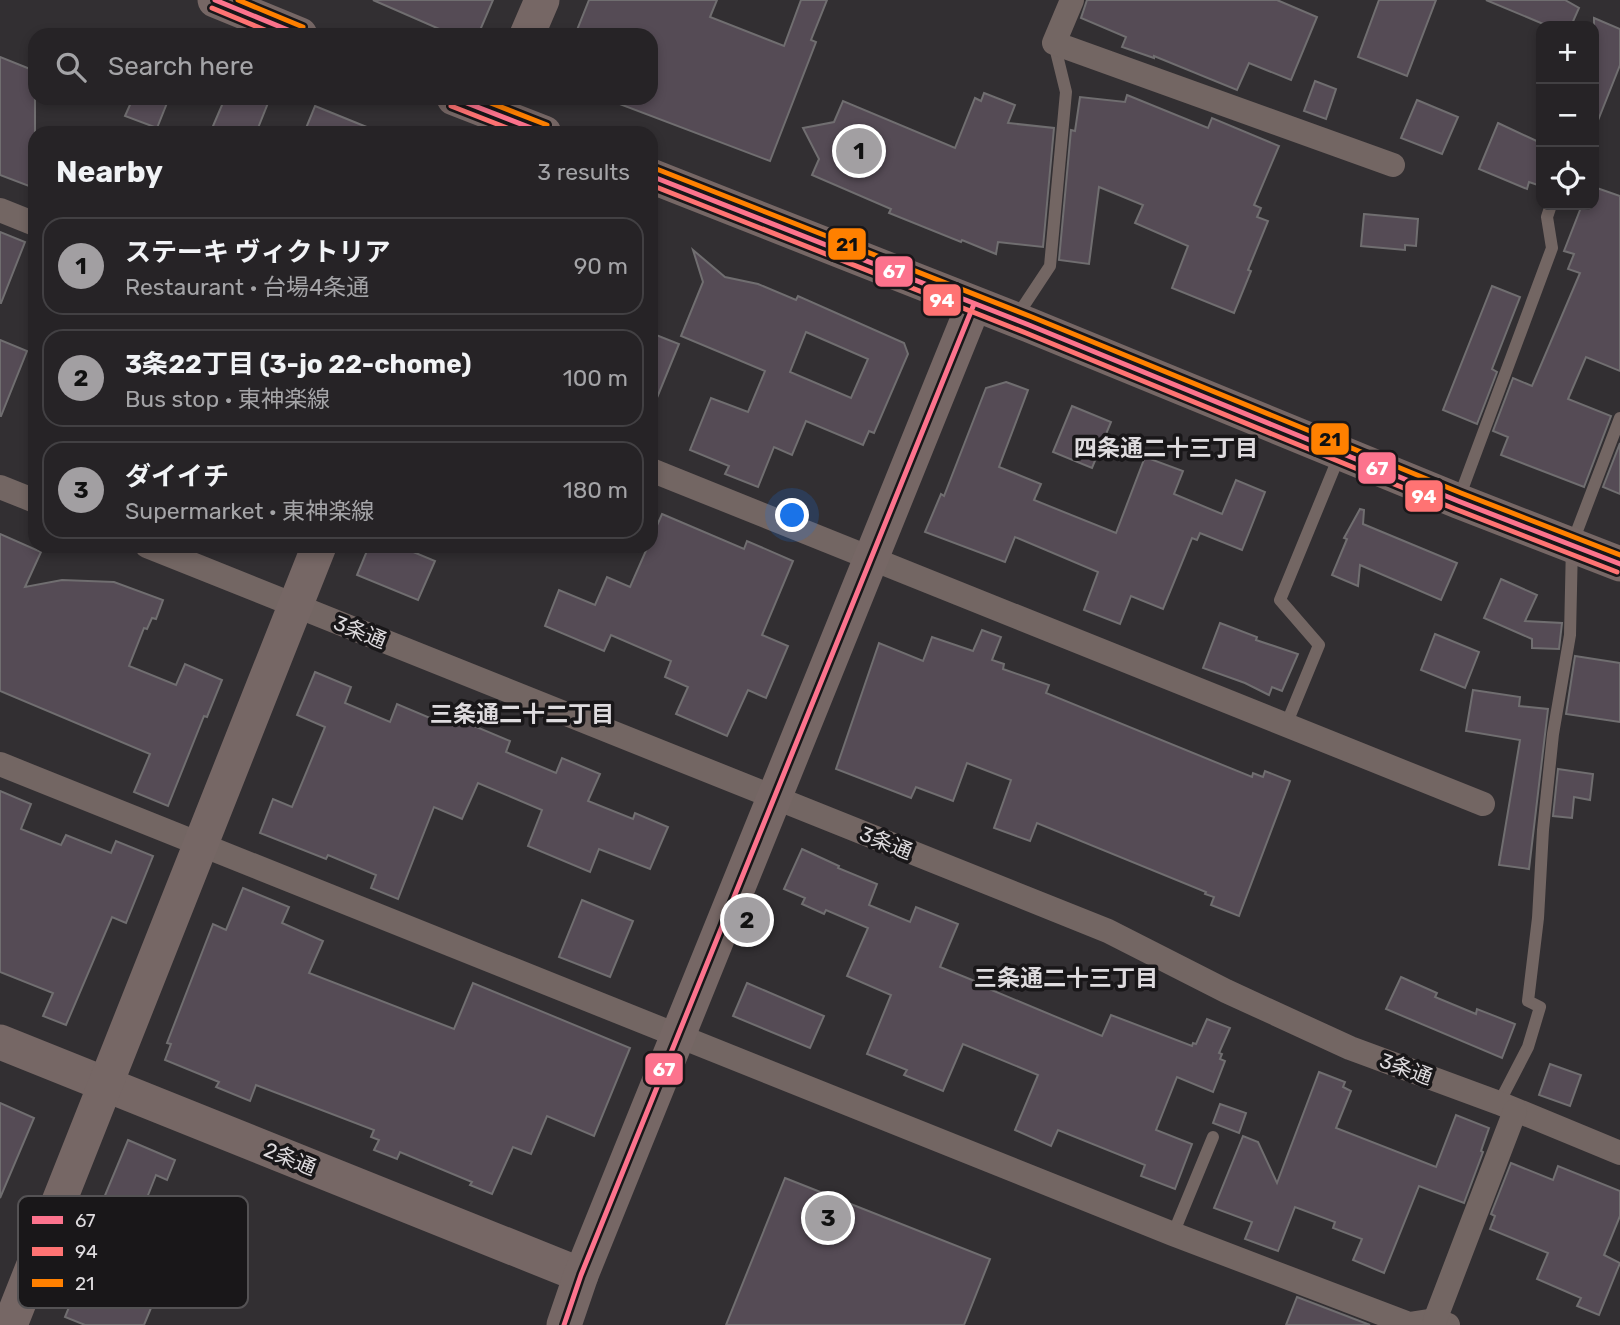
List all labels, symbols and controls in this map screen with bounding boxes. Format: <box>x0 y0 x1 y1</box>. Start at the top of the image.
map controls <box>1536 21 1599 210</box>
button: + <box>1536 21 1599 84</box>
search box <box>28 28 658 105</box>
icon: search <box>52 48 90 86</box>
text: Search here <box>108 51 254 82</box>
button: − <box>1536 84 1599 147</box>
pin: 1 <box>836 125 882 177</box>
button: locate <box>1536 147 1599 210</box>
text: Nearby <box>56 154 163 190</box>
text: 3 results <box>537 158 630 186</box>
line badge: 21 <box>827 227 867 261</box>
text: 21 <box>836 233 858 256</box>
text: ステーキ ヴィクトリア <box>125 237 391 268</box>
text: 1 <box>75 252 87 280</box>
text: 90 m <box>574 252 628 280</box>
line badge: 67 <box>874 255 914 288</box>
text: 67 <box>883 260 905 283</box>
text: Restaurant · 台場4条通 <box>125 273 369 301</box>
line badge: 94 <box>922 283 962 317</box>
text: 94 <box>929 289 955 312</box>
text: 3条22丁目 (3-jo 22-chome) <box>125 349 472 380</box>
text: 2 <box>74 364 88 392</box>
text: 100 m <box>563 364 628 392</box>
text: Bus stop · 東神楽線 <box>125 385 330 413</box>
line badge: 21 <box>1310 422 1350 456</box>
text: 21 <box>1319 428 1341 451</box>
district label: 四条通二十三丁目 <box>1074 434 1258 462</box>
line badge: 67 <box>1357 451 1397 485</box>
text: 67 <box>1366 457 1388 480</box>
text: ダイイチ <box>125 461 229 492</box>
text: 3 <box>73 476 89 504</box>
text: 180 m <box>563 476 628 504</box>
line badge: 94 <box>1404 479 1444 513</box>
text: 94 <box>1411 485 1437 508</box>
text: Supermarket · 東神楽線 <box>125 497 374 525</box>
your location <box>775 498 809 532</box>
street label: 3条通 <box>330 610 390 653</box>
district label: 三条通二十二丁目 <box>430 700 614 728</box>
street label: 3条通 <box>856 821 916 864</box>
pin: 2 <box>724 894 770 946</box>
district label: 三条通二十三丁目 <box>974 964 1158 992</box>
street label: 3条通 <box>1376 1047 1436 1090</box>
line badge: 67 <box>644 1052 684 1086</box>
text: 67 <box>653 1058 675 1081</box>
street label: 2条通 <box>260 1137 320 1180</box>
pin: 3 <box>805 1192 851 1244</box>
legend <box>18 1196 248 1308</box>
text: 67 <box>75 1209 96 1232</box>
text: 94 <box>75 1240 98 1263</box>
text: 21 <box>75 1272 94 1295</box>

